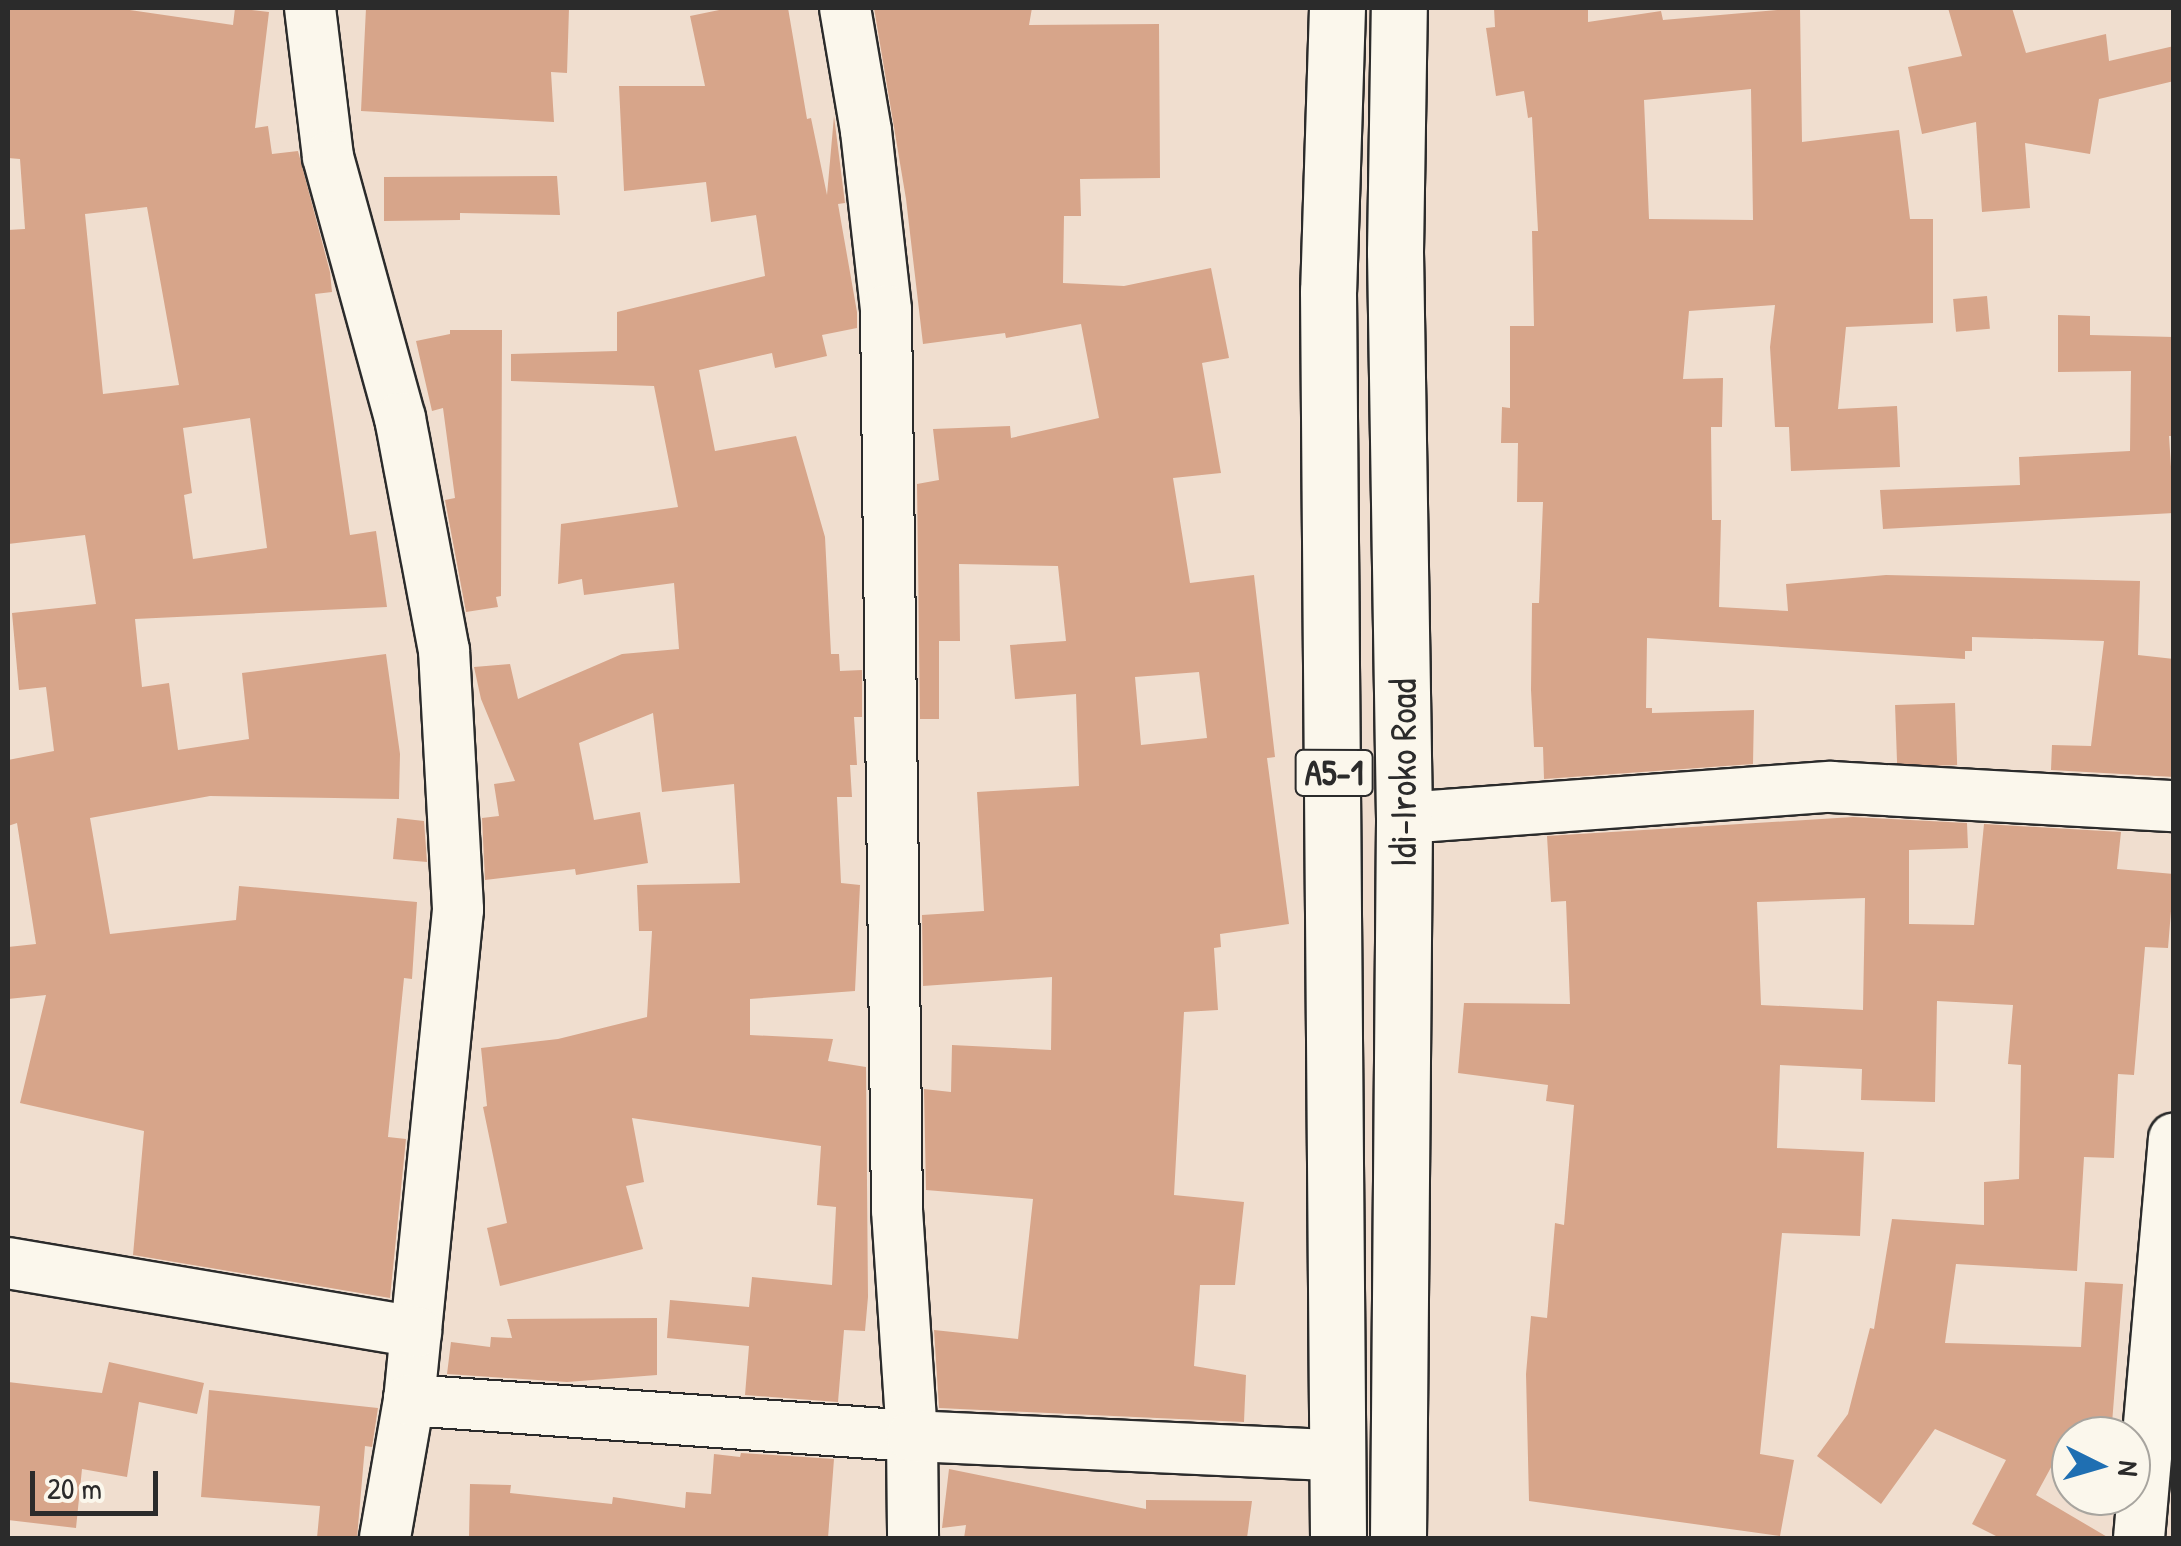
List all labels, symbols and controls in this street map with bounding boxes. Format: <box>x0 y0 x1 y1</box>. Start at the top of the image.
street label: Idi-Iroko Road <box>1380 679 1426 867</box>
road number: A5-1 <box>1294 743 1374 803</box>
north arrow <box>2051 1416 2151 1516</box>
scale bar <box>35 1451 162 1513</box>
text: N <box>2109 1459 2148 1478</box>
text: 20 m <box>47 1468 102 1508</box>

